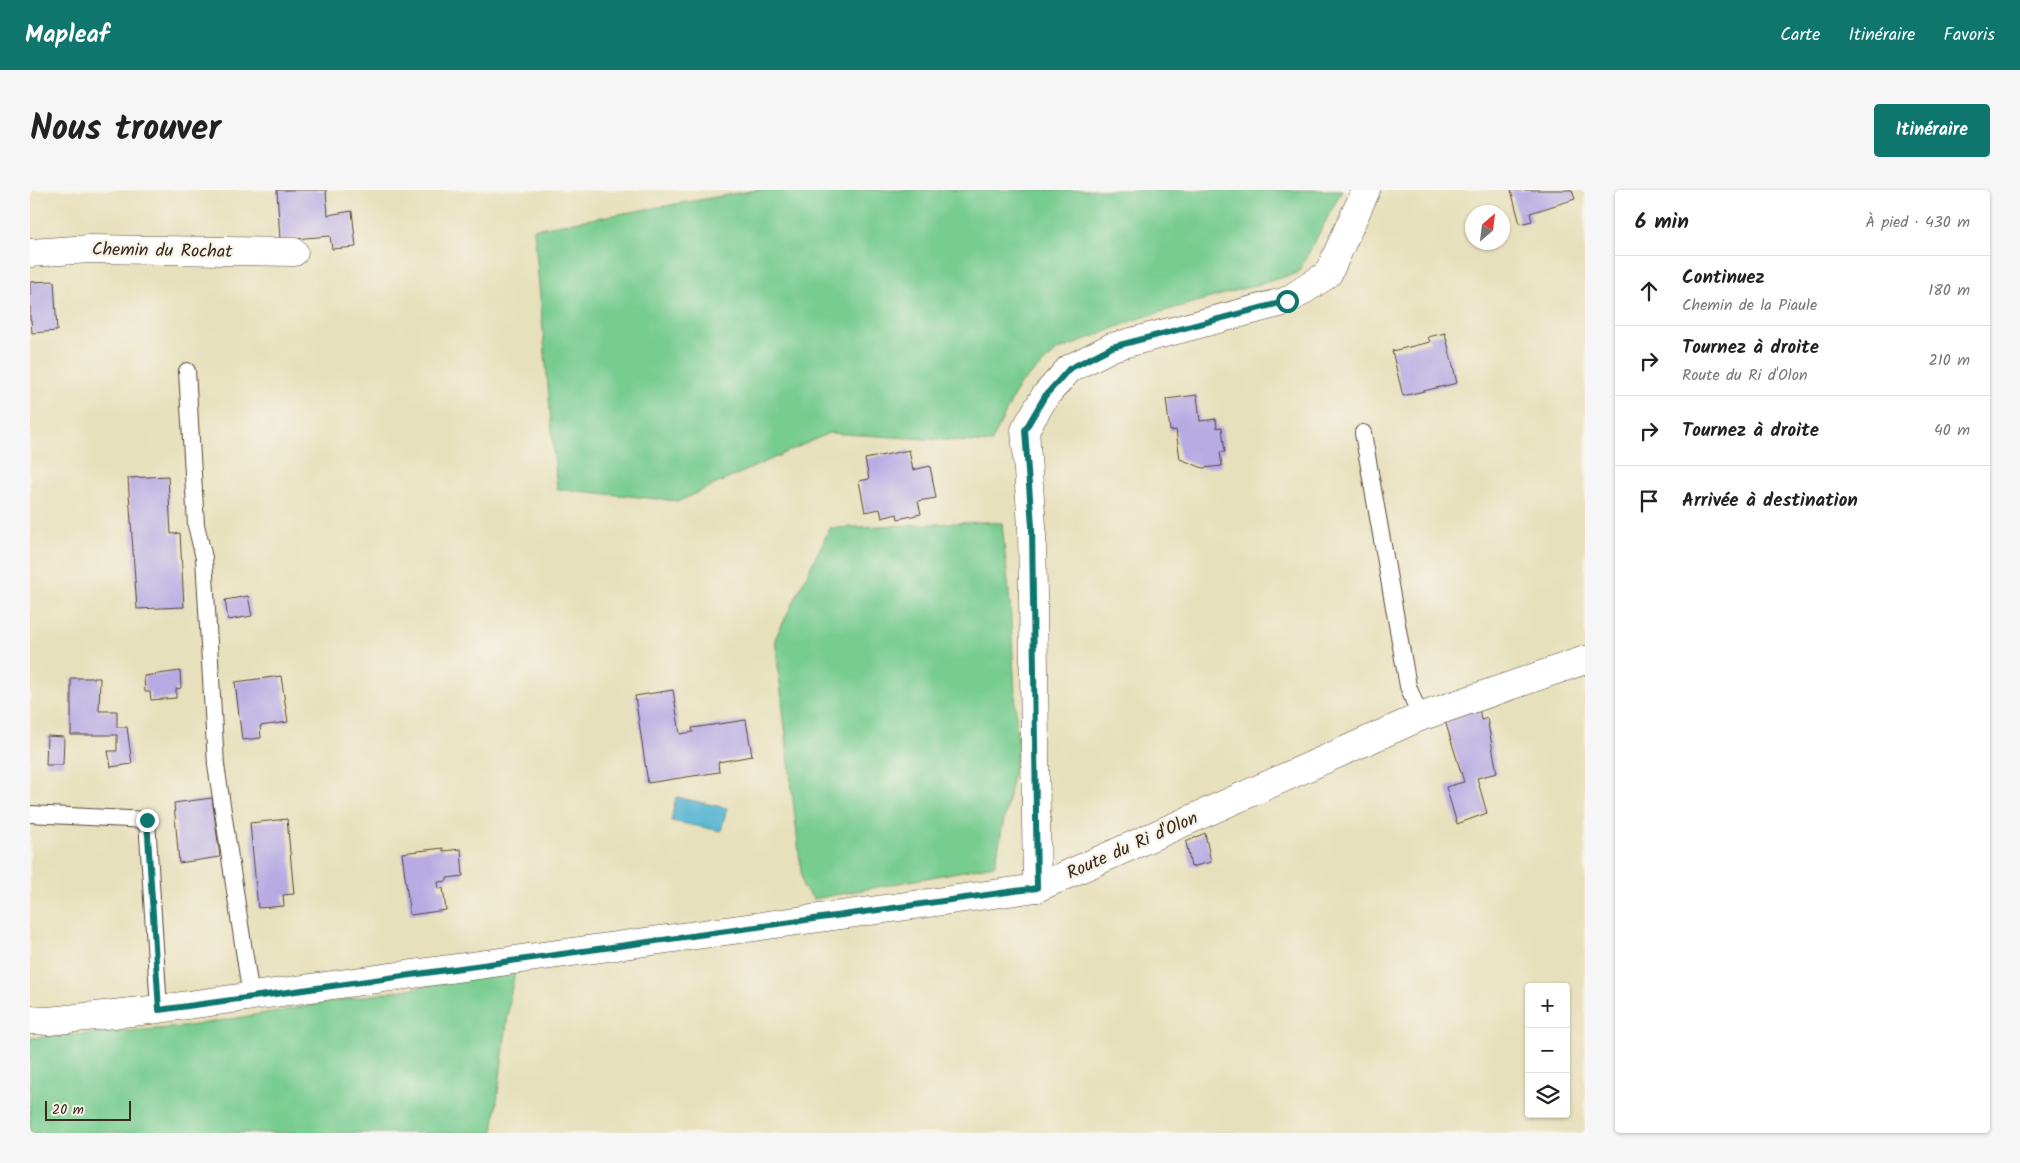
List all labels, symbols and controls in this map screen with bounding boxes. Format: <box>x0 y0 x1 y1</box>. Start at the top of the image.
text: Mapleaf <box>25 16 109 55</box>
text: Carte <box>1780 21 1820 50</box>
text: Itinéraire <box>1848 21 1915 50</box>
text: Favoris <box>1943 21 1995 50</box>
text: Nous trouver <box>30 102 221 158</box>
button: Itinéraire <box>1874 104 1990 157</box>
north arrow <box>1465 205 1510 250</box>
text: 6 min <box>1635 206 1689 239</box>
text: À pied · 430 m <box>1865 210 1970 235</box>
street label: Chemin du Rochat <box>91 236 234 267</box>
text: Continuez <box>1682 263 1765 293</box>
icon: ahead <box>1635 277 1663 305</box>
text: 180 m <box>1928 278 1970 303</box>
route start <box>1276 290 1299 313</box>
text: Chemin de la Piaule <box>1682 293 1817 318</box>
text: Tournez à droite <box>1682 333 1819 363</box>
icon: right <box>1635 347 1663 375</box>
text: 210 m <box>1929 348 1970 373</box>
text: Route du Ri d'Olon <box>1682 363 1808 388</box>
text: Tournez à droite <box>1682 416 1819 446</box>
icon: right <box>1635 417 1663 445</box>
text: 40 m <box>1934 418 1970 443</box>
text: Arrivée à destination <box>1682 486 1858 516</box>
icon: arrive <box>1635 487 1663 515</box>
street label: Route du Ri d'Olon <box>1062 804 1203 888</box>
route end <box>136 809 159 832</box>
map controls <box>1525 983 1570 1118</box>
button: + <box>1525 983 1570 1028</box>
button: − <box>1525 1028 1570 1073</box>
button: layers <box>1525 1073 1570 1118</box>
scale bar <box>45 1098 131 1121</box>
text: 20 m <box>52 1099 84 1121</box>

